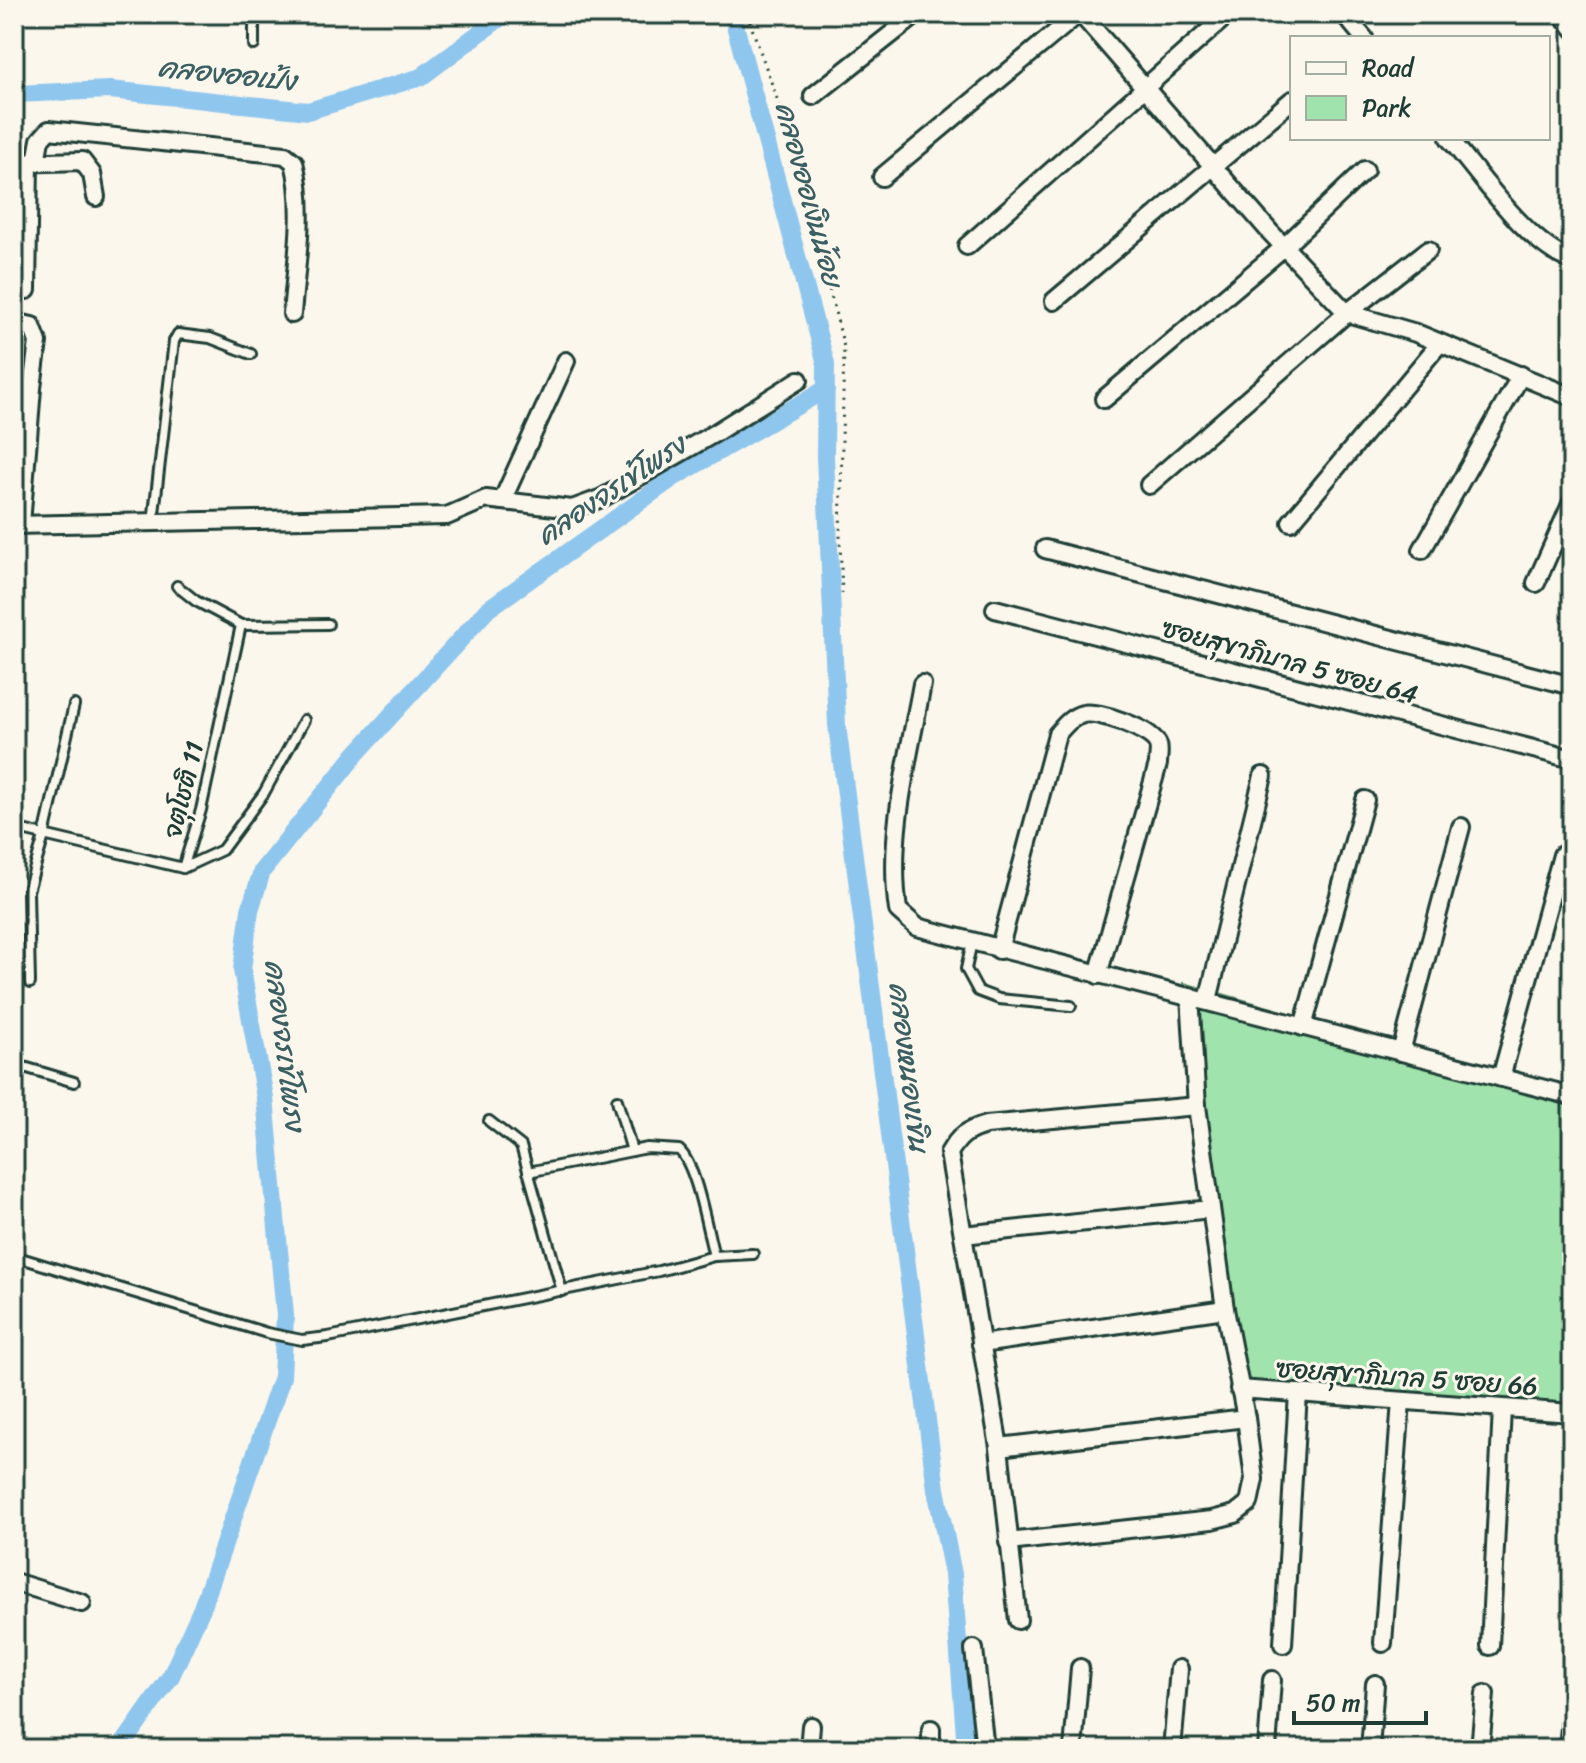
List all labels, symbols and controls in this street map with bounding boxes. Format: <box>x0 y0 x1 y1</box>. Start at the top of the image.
legend <box>1290 36 1550 140</box>
water label: คลองออเป้ง <box>156 42 302 106</box>
text: Road <box>1362 47 1416 89</box>
text: Park <box>1362 87 1411 129</box>
water label: คลองออเงินน้อย <box>761 96 858 295</box>
water label: คลองจรเข้โพรง <box>526 419 699 558</box>
street label: ซอยสุขาภิบาล 5 ซอย 64 <box>1157 605 1423 717</box>
street label: จตุโชติ 11 <box>149 736 217 844</box>
water label: คลองจรเข้โพรง <box>250 957 320 1137</box>
water label: คลองหนองเขิน <box>874 979 944 1158</box>
street label: ซอยสุขาภิบาล 5 ซอย 66 <box>1275 1345 1539 1409</box>
scale bar <box>1294 1675 1426 1725</box>
text: 50 m <box>1306 1682 1361 1724</box>

